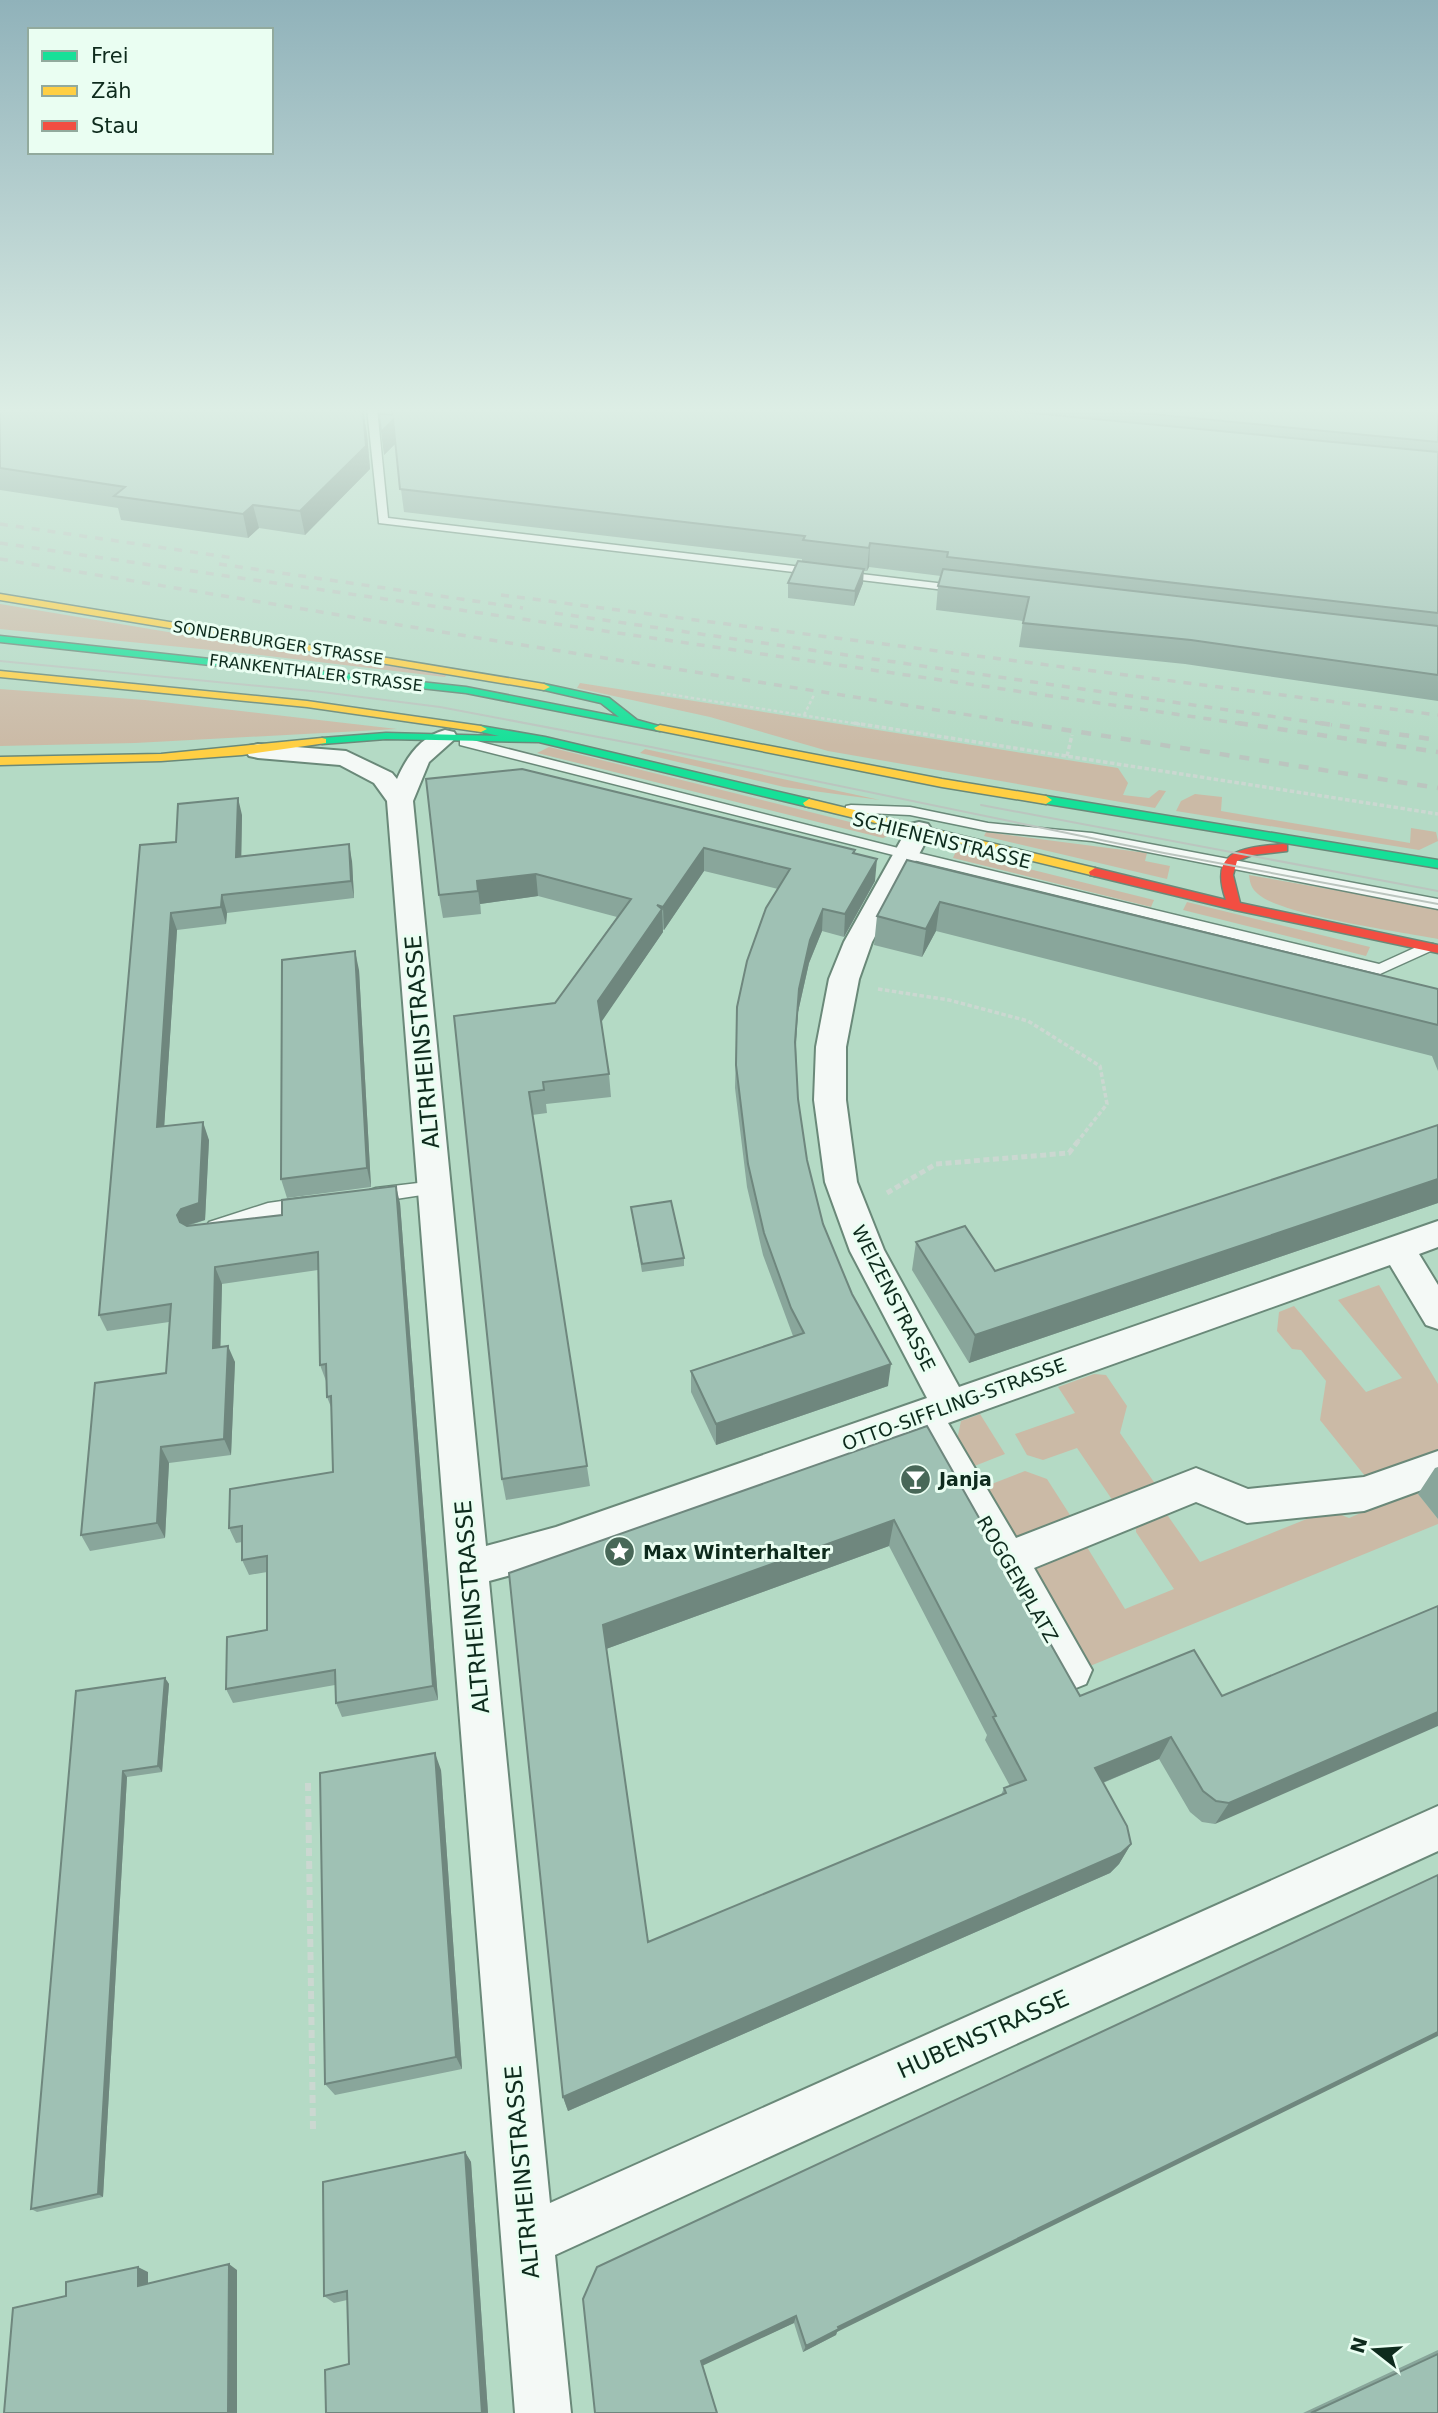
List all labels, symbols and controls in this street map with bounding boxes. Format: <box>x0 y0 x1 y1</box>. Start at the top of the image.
legend <box>28 28 273 154</box>
text: Frei <box>91 44 128 68</box>
text: Zäh <box>91 79 132 103</box>
text: Stau <box>91 114 139 138</box>
street label: SONDERBURGER STRASSE <box>172 617 384 669</box>
street label: FRANKENTHALER STRASSE <box>208 650 424 696</box>
street label: SCHIENENSTRASSE <box>851 807 1033 873</box>
street label: ALTRHEINSTRASSE <box>400 934 444 1150</box>
street label: WEIZENSTRASSE <box>848 1221 940 1375</box>
street label: OTTO-SIFFLING-STRASSE <box>839 1353 1069 1455</box>
bar icon: Janja <box>899 1462 933 1496</box>
place label: Janja <box>937 1468 992 1490</box>
street label: ALTRHEINSTRASSE <box>450 1499 494 1715</box>
street label: ROGGENPLATZ <box>973 1512 1063 1646</box>
place icon: Max Winterhalter <box>603 1535 637 1569</box>
place label: Max Winterhalter <box>643 1541 831 1563</box>
street label: HUBENSTRASSE <box>893 1985 1073 2083</box>
street label: ALTRHEINSTRASSE <box>500 2064 544 2280</box>
north arrow <box>1340 2315 1410 2385</box>
text: N <box>1346 2334 1372 2356</box>

